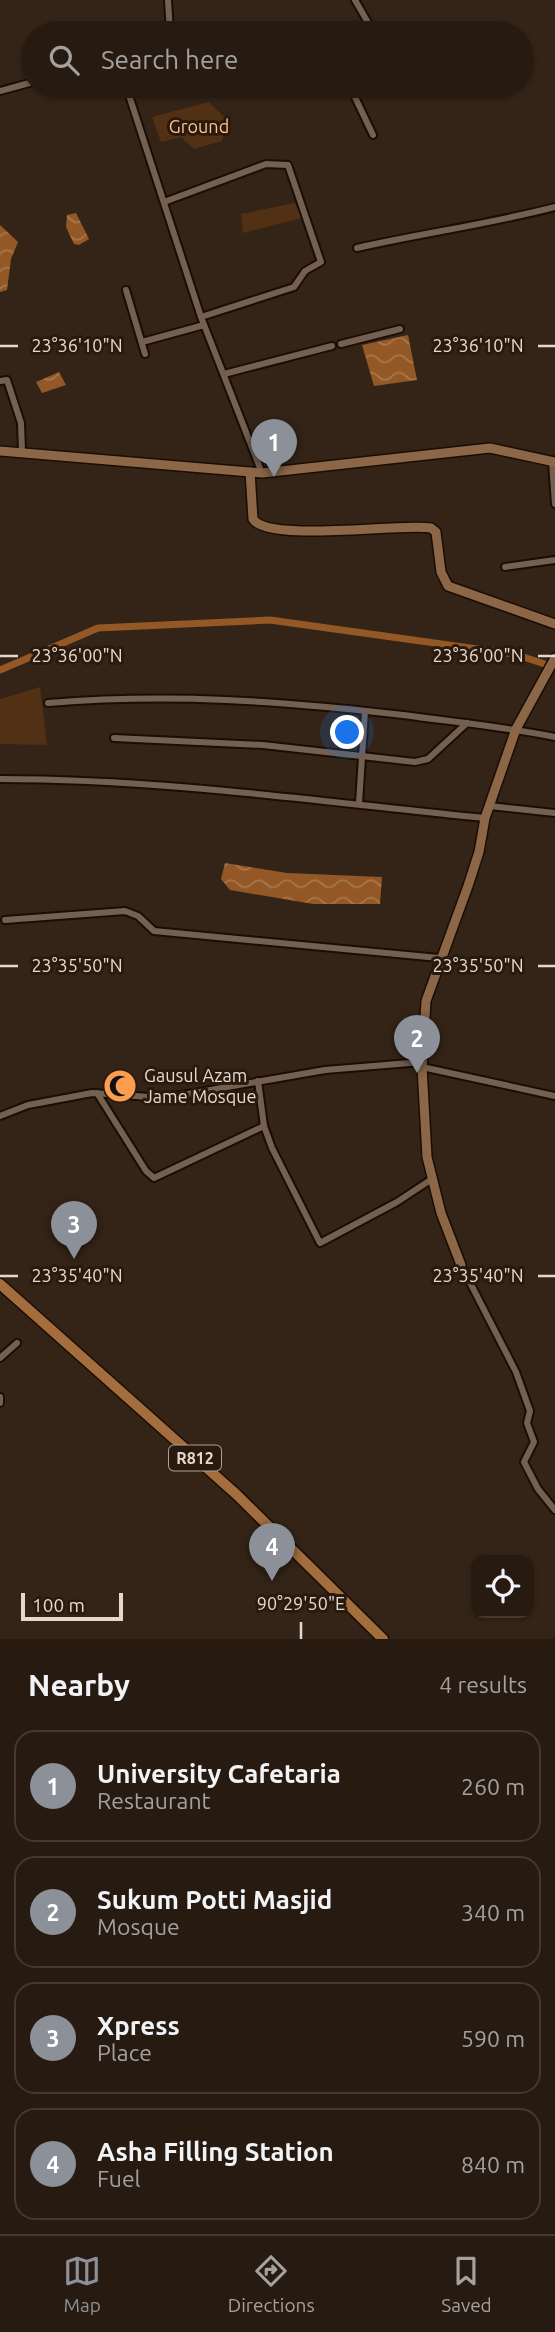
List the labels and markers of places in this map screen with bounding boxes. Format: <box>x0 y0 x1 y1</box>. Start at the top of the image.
pin: 1 <box>251 419 297 477</box>
pin: 2 <box>394 1015 440 1073</box>
place label: Gausul Azam Jame Mosque <box>144 1065 256 1106</box>
mosque icon: Gausul Azam Jame Mosque <box>101 1067 139 1105</box>
pin: 3 <box>51 1201 97 1259</box>
pin: 4 <box>249 1523 295 1581</box>

